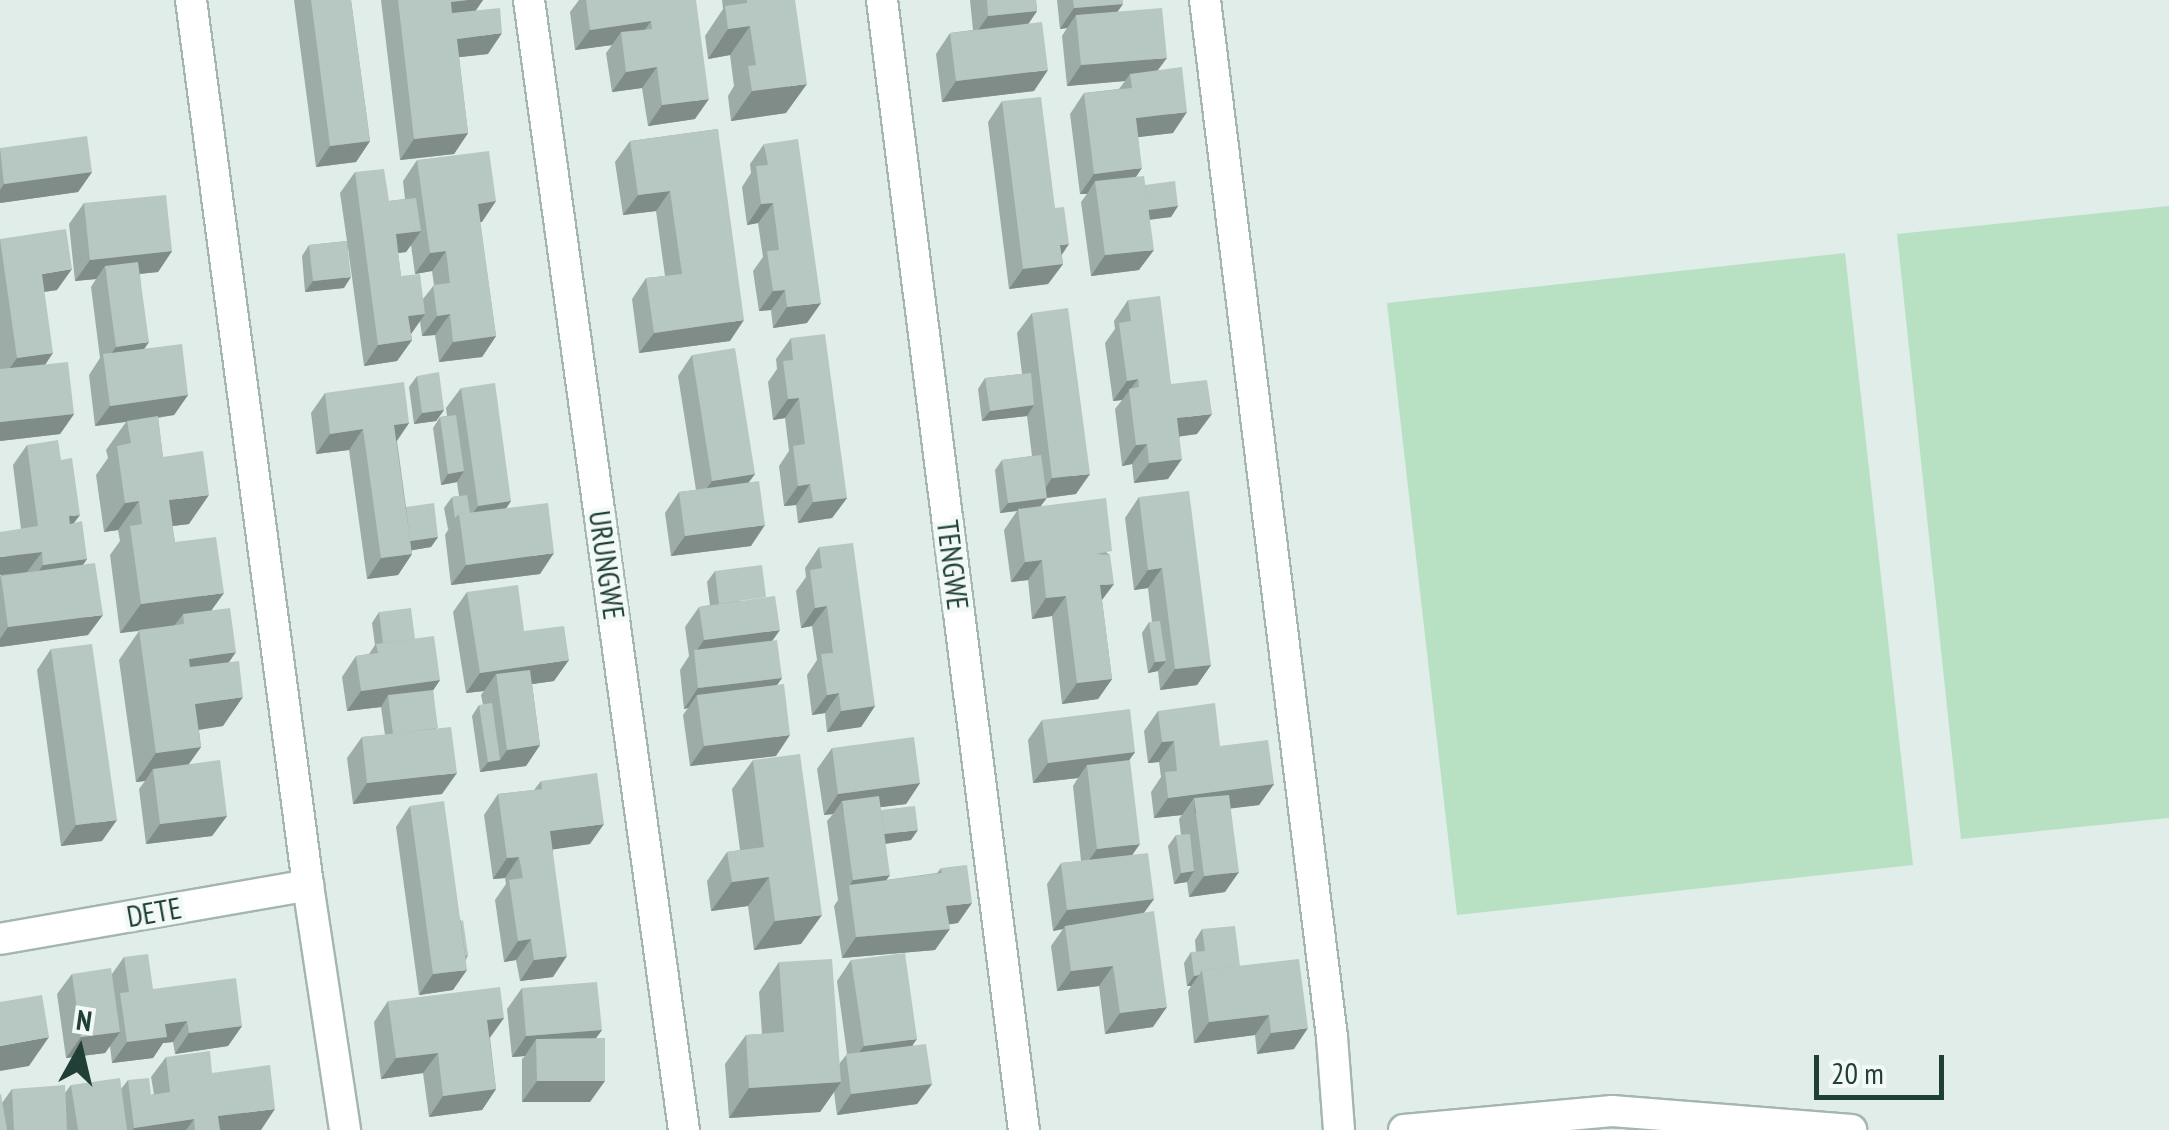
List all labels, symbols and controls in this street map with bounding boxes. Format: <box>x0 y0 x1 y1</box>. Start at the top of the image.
street label: URUNGWE <box>582 508 632 622</box>
street label: TENGWE <box>930 518 976 612</box>
street label: DETE <box>124 890 184 934</box>
north arrow <box>30 1000 130 1100</box>
text: N <box>74 1000 94 1039</box>
scale bar <box>1819 1035 1949 1097</box>
text: 20 m <box>1831 1053 1884 1092</box>

